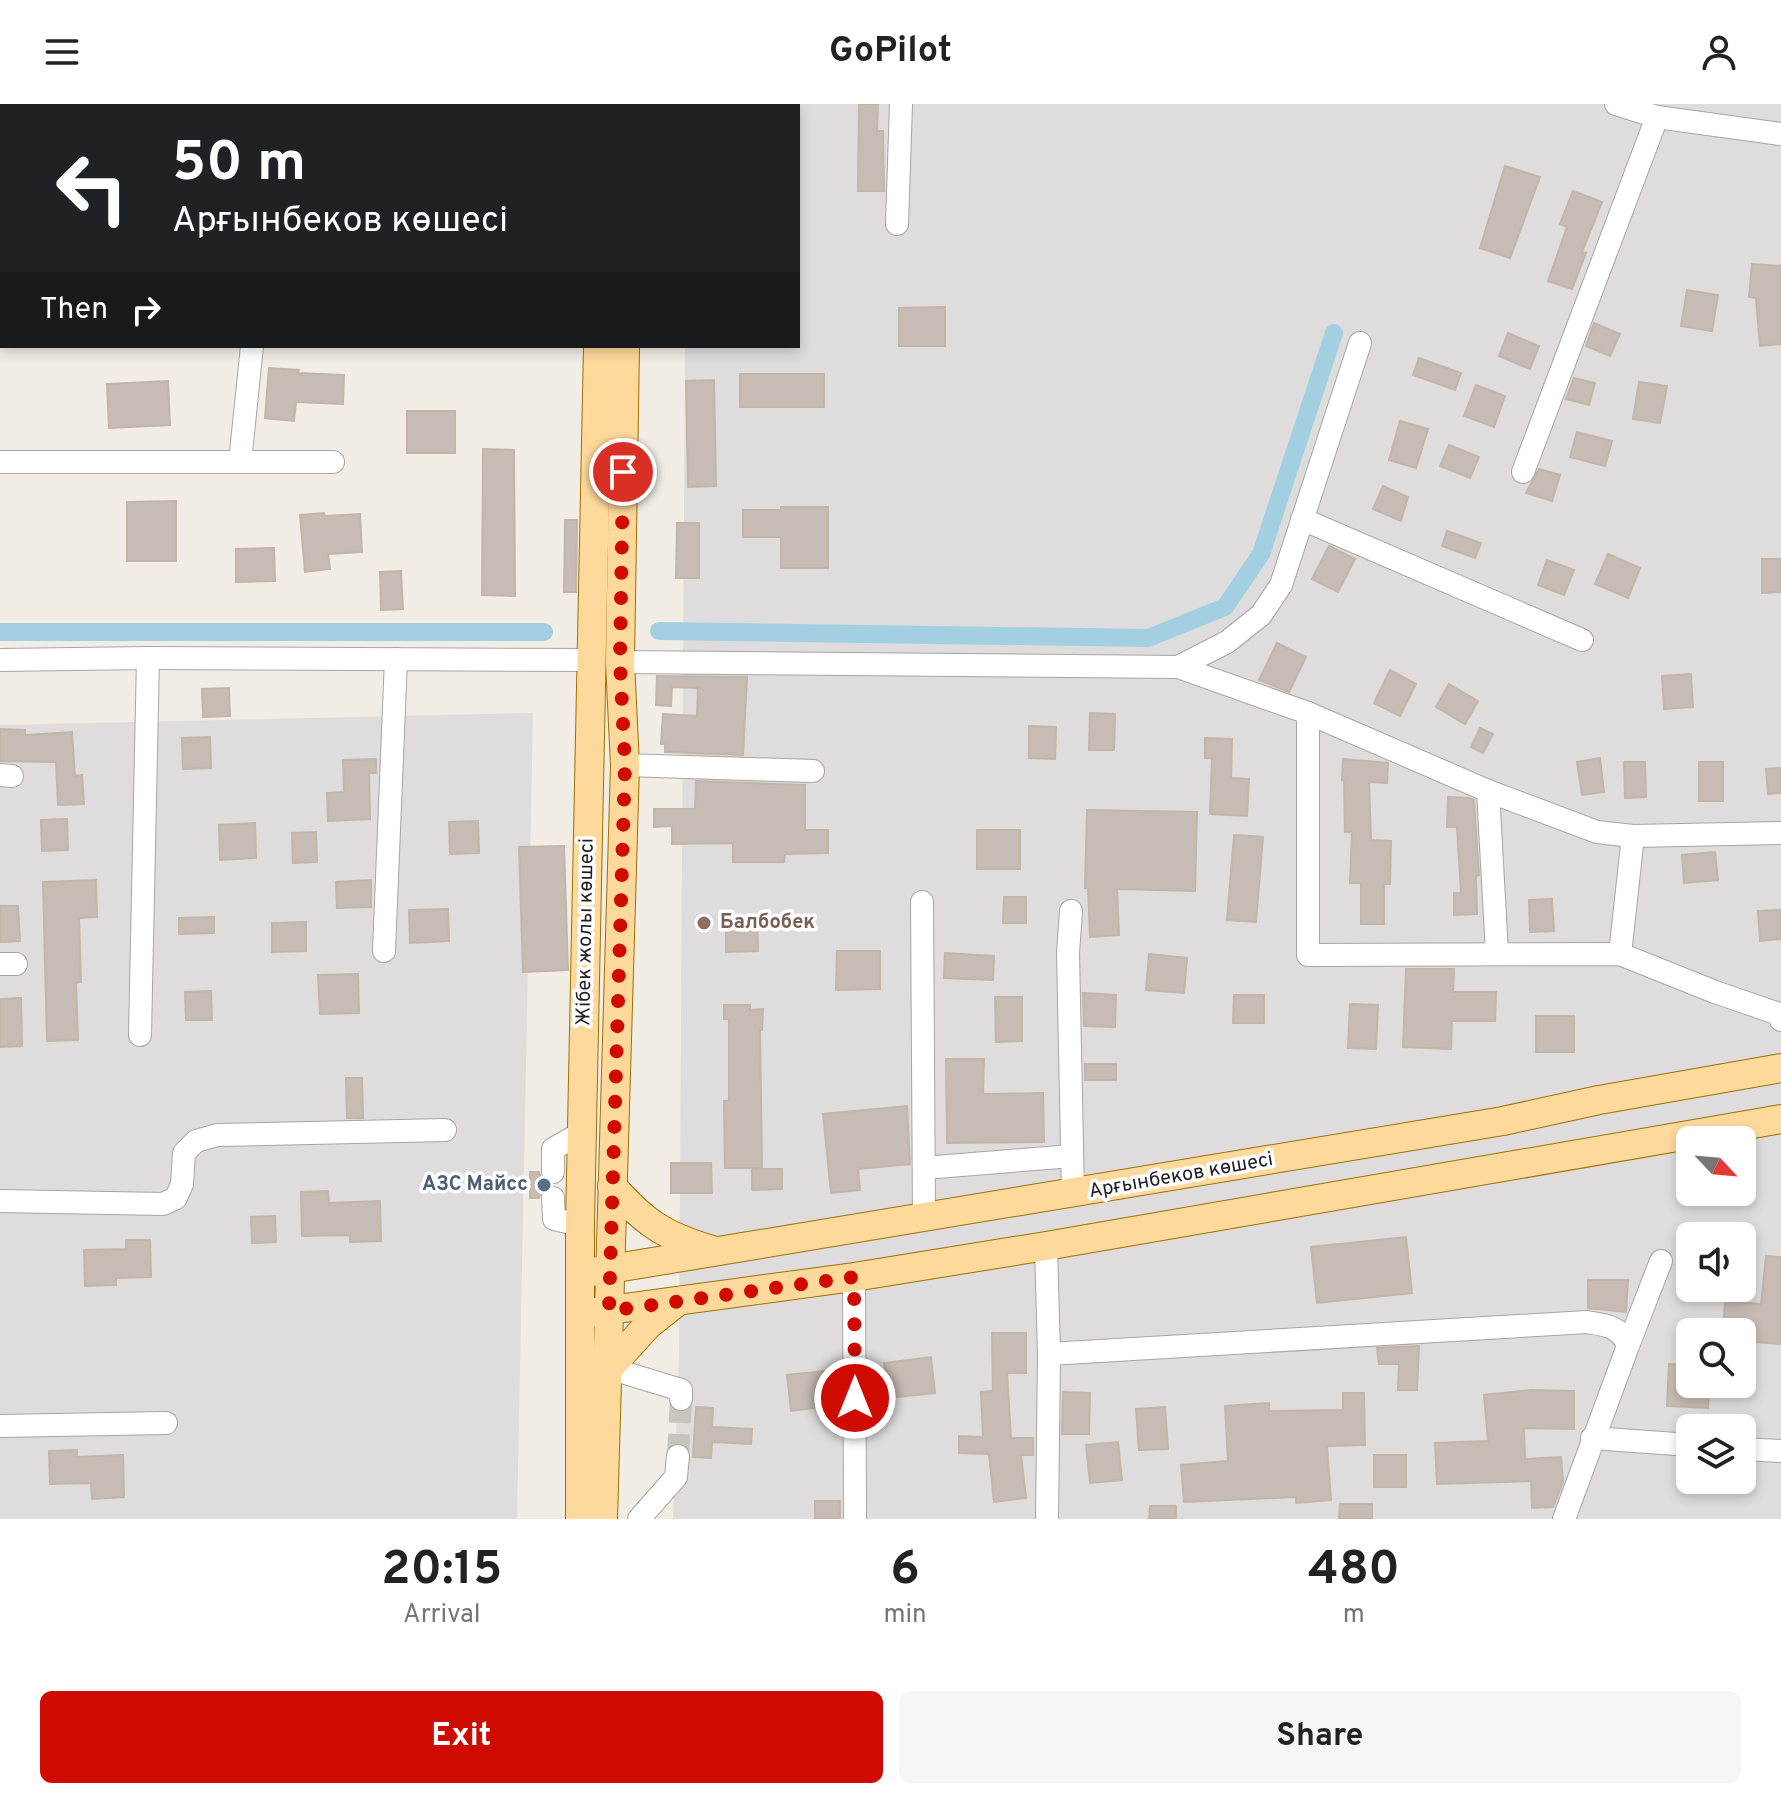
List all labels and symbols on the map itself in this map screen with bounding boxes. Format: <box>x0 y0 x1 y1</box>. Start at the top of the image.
pin <box>589 438 657 506</box>
street label: Жібек жолы көшесі <box>571 838 601 1026</box>
place label: Балбобек <box>720 910 815 936</box>
marker: Балбобек <box>695 914 713 932</box>
north arrow <box>1676 1126 1756 1206</box>
street label: Арғынбеков көшесі <box>1087 1147 1275 1205</box>
place label: АЗС Майсс <box>422 1172 528 1198</box>
marker: АЗС Майсс <box>535 1176 553 1194</box>
position arrow <box>813 1356 897 1440</box>

